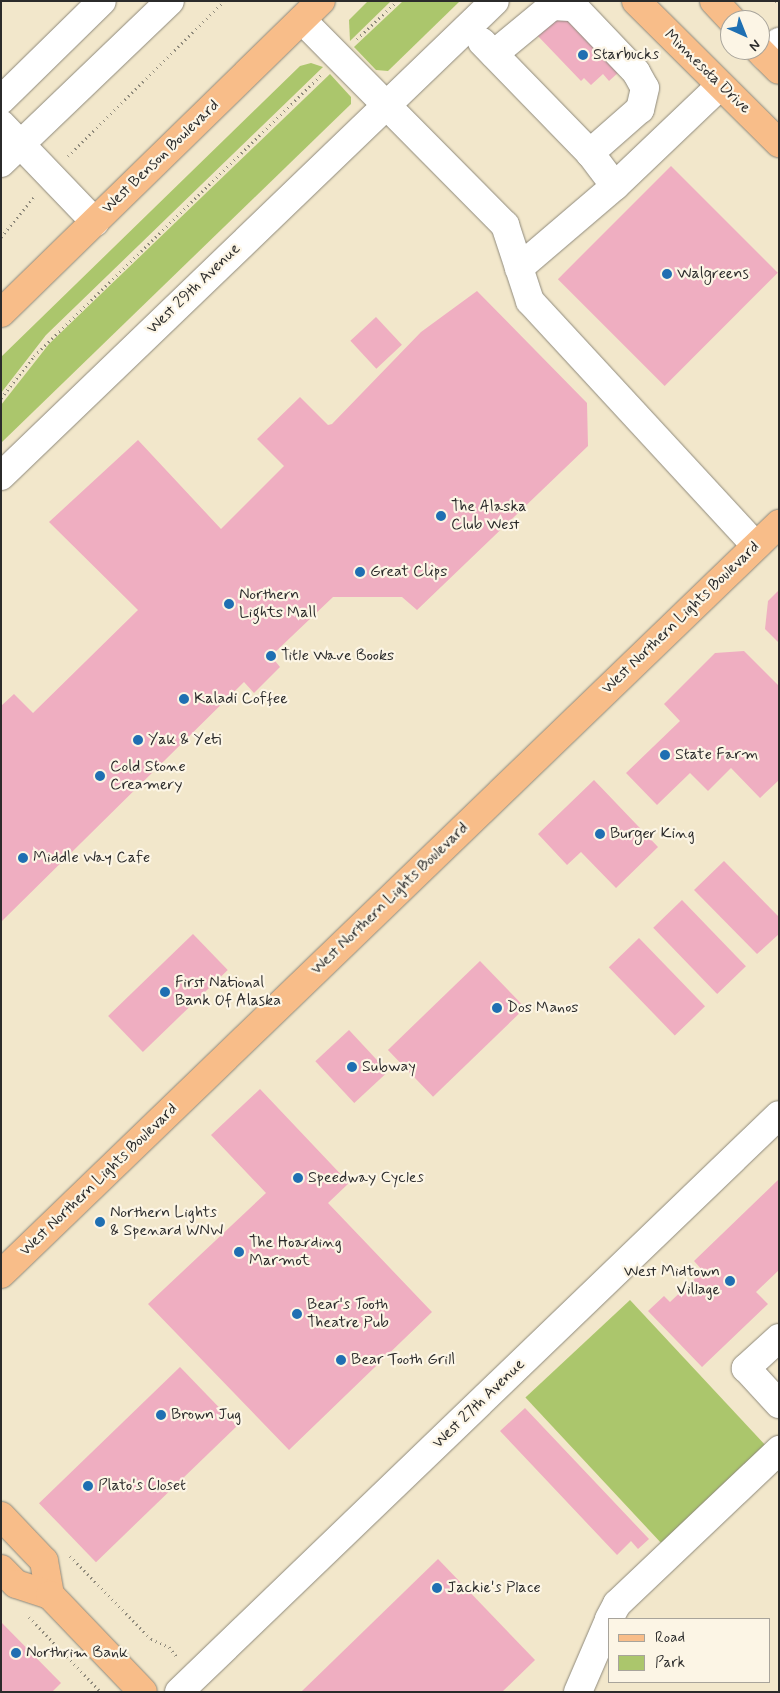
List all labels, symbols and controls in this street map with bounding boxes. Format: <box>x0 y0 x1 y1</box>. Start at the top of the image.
north arrow <box>720 10 770 60</box>
street label: Minnesota Drive <box>660 26 754 118</box>
text: N <box>745 35 764 55</box>
place label: Starbucks <box>593 45 659 65</box>
marker: Starbucks <box>577 49 589 61</box>
street label: West Benson Boulevard <box>99 97 223 217</box>
street label: West 29th Avenue <box>143 240 245 338</box>
place label: Walgreens <box>677 264 749 284</box>
marker: Walgreens <box>661 268 673 280</box>
place label: The Alaska Club West <box>451 497 527 535</box>
marker: The Alaska Club West <box>435 510 447 522</box>
street label: West Northern Lights Boulevard <box>598 537 764 699</box>
place label: Great Clips <box>370 562 447 582</box>
marker: Great Clips <box>354 566 366 578</box>
place label: Northern Lights Mall <box>239 585 317 623</box>
marker: Northern Lights Mall <box>223 598 235 610</box>
place label: Title Wave Books <box>281 646 394 666</box>
marker: Title Wave Books <box>265 650 277 662</box>
place label: Kaladi Coffee <box>194 689 288 709</box>
marker: Kaladi Coffee <box>178 693 190 705</box>
place label: Yak & Yeti <box>148 730 221 750</box>
marker: Yak & Yeti <box>132 734 144 746</box>
place label: State Farm <box>675 745 756 765</box>
marker: State Farm <box>659 749 671 761</box>
place label: Cold Stone Creamery <box>110 757 186 795</box>
marker: Cold Stone Creamery <box>94 770 106 782</box>
street label: West Northern Lights Boulevard <box>307 818 473 980</box>
place label: Burger King <box>610 824 692 844</box>
marker: Burger King <box>594 828 606 840</box>
place label: Middle Way Cafe <box>33 848 152 868</box>
marker: Middle Way Cafe <box>17 852 29 864</box>
place label: First National Bank Of Alaska <box>175 973 284 1011</box>
marker: First National Bank Of Alaska <box>159 986 171 998</box>
place label: Dos Manos <box>507 998 580 1018</box>
marker: Dos Manos <box>491 1002 503 1014</box>
place label: Subway <box>362 1057 416 1077</box>
marker: Subway <box>346 1061 358 1073</box>
street label: West Northern Lights Boulevard <box>16 1099 182 1261</box>
place label: Speedway Cycles <box>308 1168 425 1188</box>
marker: Speedway Cycles <box>292 1172 304 1184</box>
place label: Northern Lights & Spenard WNW <box>110 1203 225 1241</box>
marker: Northern Lights & Spenard WNW <box>94 1216 106 1228</box>
place label: The Hoarding Marmot <box>249 1233 337 1271</box>
marker: The Hoarding Marmot <box>233 1246 245 1258</box>
place label: West Midtown Village <box>624 1262 720 1300</box>
marker: West Midtown Village <box>724 1275 736 1287</box>
place label: Bear's Tooth Theatre Pub <box>307 1295 390 1333</box>
marker: Bear's Tooth Theatre Pub <box>291 1308 303 1320</box>
place label: Bear Tooth Grill <box>351 1350 454 1370</box>
marker: Bear Tooth Grill <box>335 1354 347 1366</box>
street label: West 27th Avenue <box>429 1355 529 1453</box>
place label: Brown Jug <box>171 1405 242 1425</box>
marker: Brown Jug <box>155 1409 167 1421</box>
place label: Plato's Closet <box>98 1476 192 1496</box>
marker: Plato's Closet <box>82 1480 94 1492</box>
place label: Jackie's Place <box>447 1578 541 1598</box>
marker: Jackie's Place <box>431 1582 443 1594</box>
legend <box>608 1618 770 1683</box>
text: Road <box>655 1628 685 1648</box>
place label: Northrim Bank <box>26 1643 128 1663</box>
marker: Northrim Bank <box>10 1647 22 1659</box>
text: Park <box>655 1653 685 1673</box>

